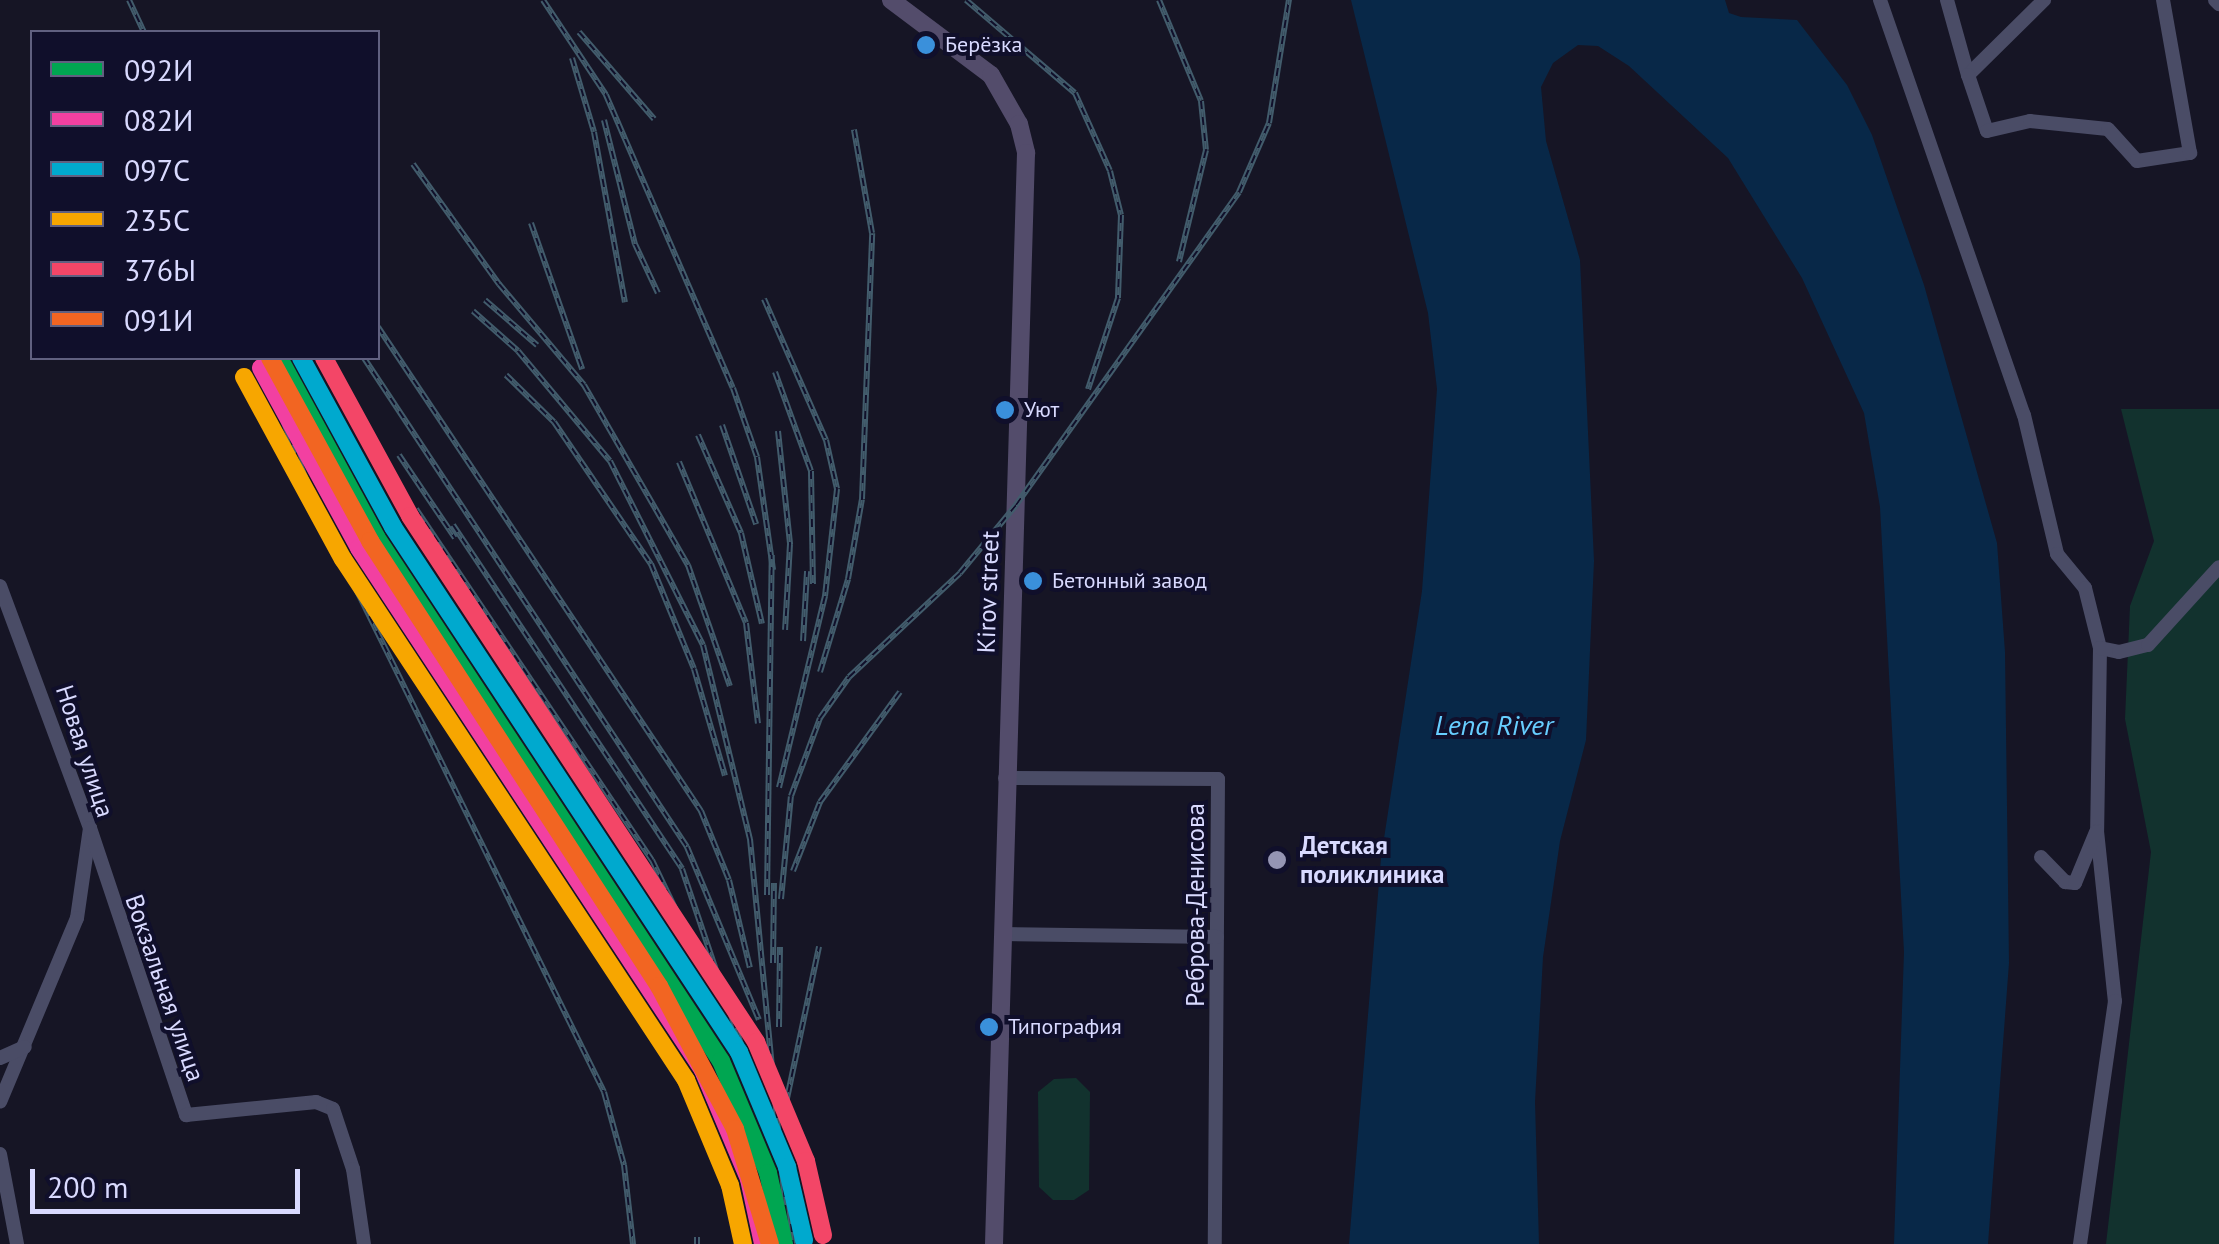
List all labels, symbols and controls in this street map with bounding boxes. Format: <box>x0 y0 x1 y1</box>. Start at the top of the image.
legend <box>30 30 380 360</box>
place label: Берёзка <box>945 32 1022 58</box>
marker: Берёзка <box>916 35 936 55</box>
text: 092И <box>124 50 193 89</box>
text: 082И <box>124 100 193 139</box>
text: 097С <box>124 150 190 189</box>
text: 235С <box>124 200 190 239</box>
text: 376Ы <box>124 250 196 289</box>
text: 091И <box>124 300 193 339</box>
place label: Уют <box>1024 397 1059 423</box>
marker: Уют <box>995 400 1015 420</box>
street label: Kirov street <box>971 530 1005 654</box>
place label: Бетонный завод <box>1052 568 1207 594</box>
marker: Бетонный завод <box>1023 571 1043 591</box>
street label: Новая улица <box>50 681 120 821</box>
water label: Lena River <box>1435 708 1553 742</box>
street label: Реброва-Денисова <box>1180 803 1210 1007</box>
place label: Детская поликлиника <box>1300 831 1444 890</box>
marker: Детская поликлиника <box>1264 847 1290 873</box>
street label: Вокзальная улица <box>119 891 211 1085</box>
place label: Типография <box>1008 1014 1122 1040</box>
marker: Типография <box>979 1017 999 1037</box>
scale bar <box>35 1149 305 1211</box>
text: 200 m <box>47 1167 128 1206</box>

